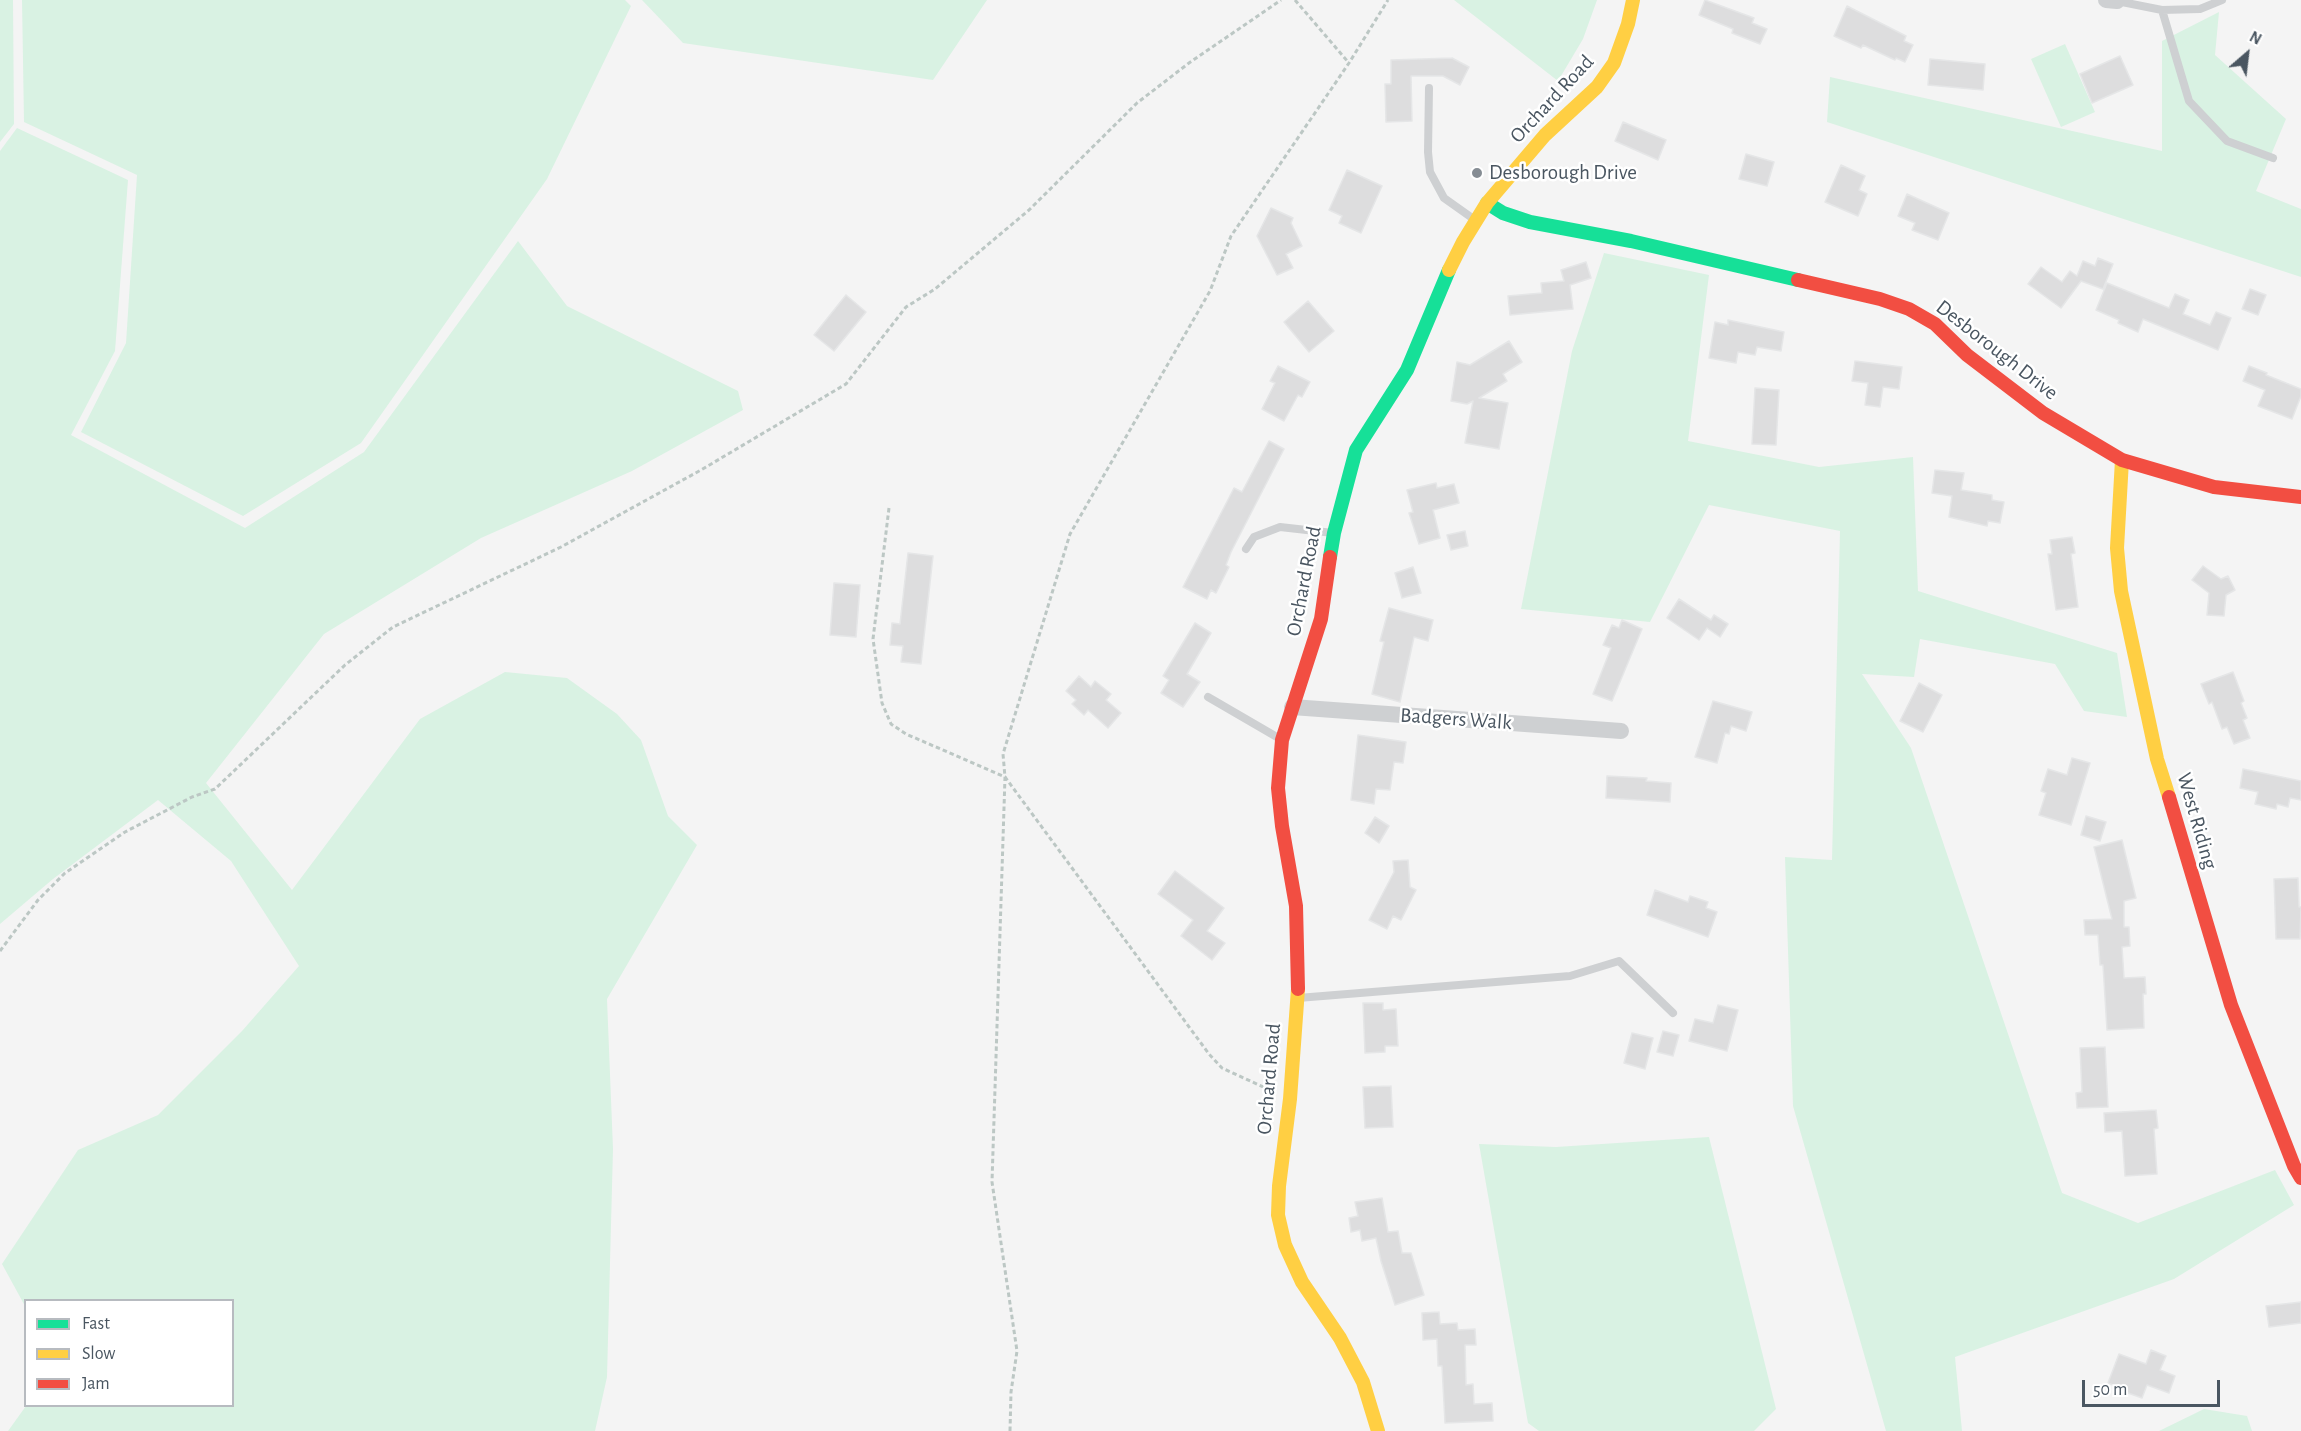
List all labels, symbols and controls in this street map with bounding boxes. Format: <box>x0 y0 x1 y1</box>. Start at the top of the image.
north arrow <box>2217 24 2277 84</box>
text: N <box>2247 28 2264 48</box>
street label: Orchard Road <box>1505 50 1599 148</box>
place label: Desborough Drive <box>1489 160 1637 186</box>
marker: Desborough Drive <box>1470 166 1484 180</box>
street label: Desborough Drive <box>1931 295 2063 405</box>
street label: Orchard Road <box>1281 524 1327 638</box>
street label: Badgers Walk <box>1399 703 1513 735</box>
street label: West Riding <box>2171 770 2223 872</box>
street label: Orchard Road <box>1252 1022 1286 1136</box>
legend <box>24 1299 234 1407</box>
text: Fast <box>82 1315 110 1333</box>
text: Slow <box>82 1345 115 1363</box>
scale bar <box>2085 1368 2223 1406</box>
text: Jam <box>82 1375 110 1393</box>
text: 50 m <box>2093 1381 2127 1399</box>

